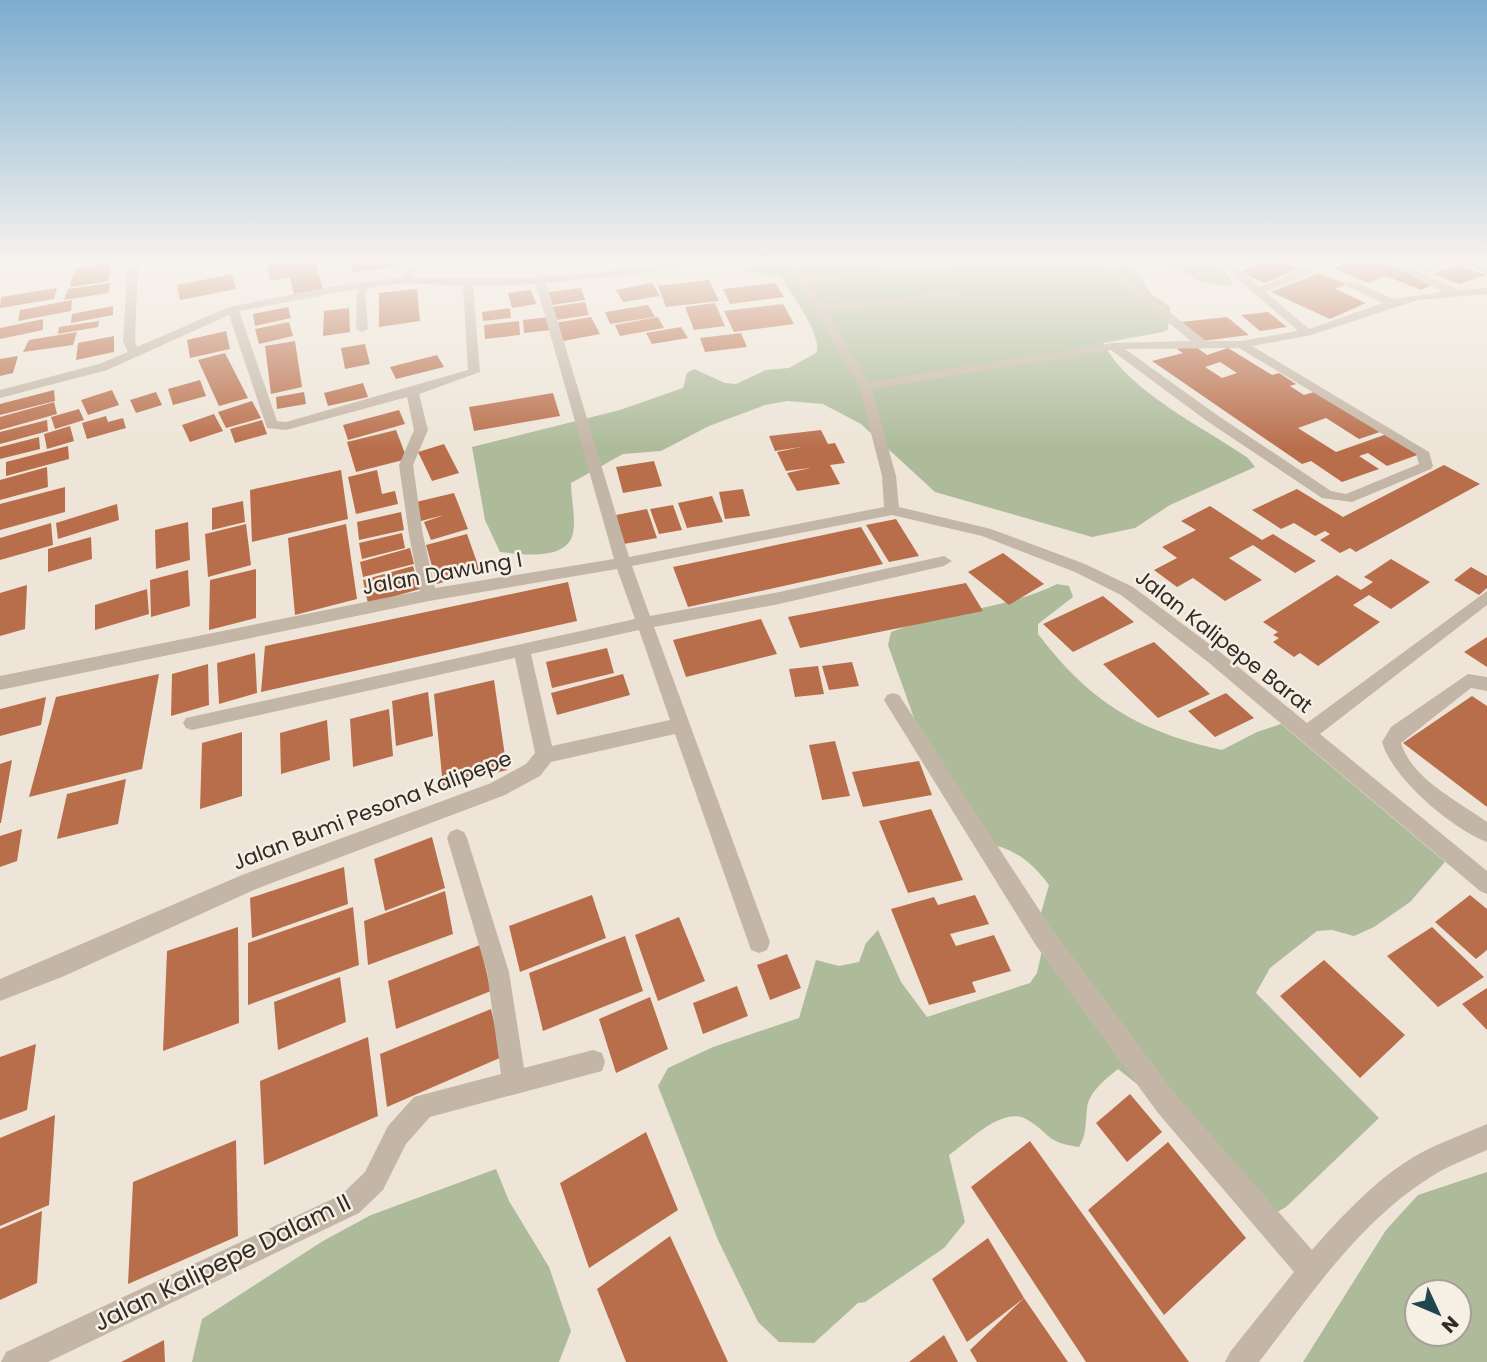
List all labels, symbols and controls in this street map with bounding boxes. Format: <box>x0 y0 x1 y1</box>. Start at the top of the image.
street label: Jalan Dawung I <box>360 545 524 601</box>
street label: Jalan Kalipepe Barat <box>1129 563 1319 719</box>
street label: Jalan Bumi Pesona Kalipepe <box>228 743 516 877</box>
street label: Jalan Kalipepe Dalam II <box>88 1185 356 1339</box>
north arrow <box>1403 1278 1473 1348</box>
text: N <box>1435 1310 1465 1339</box>

